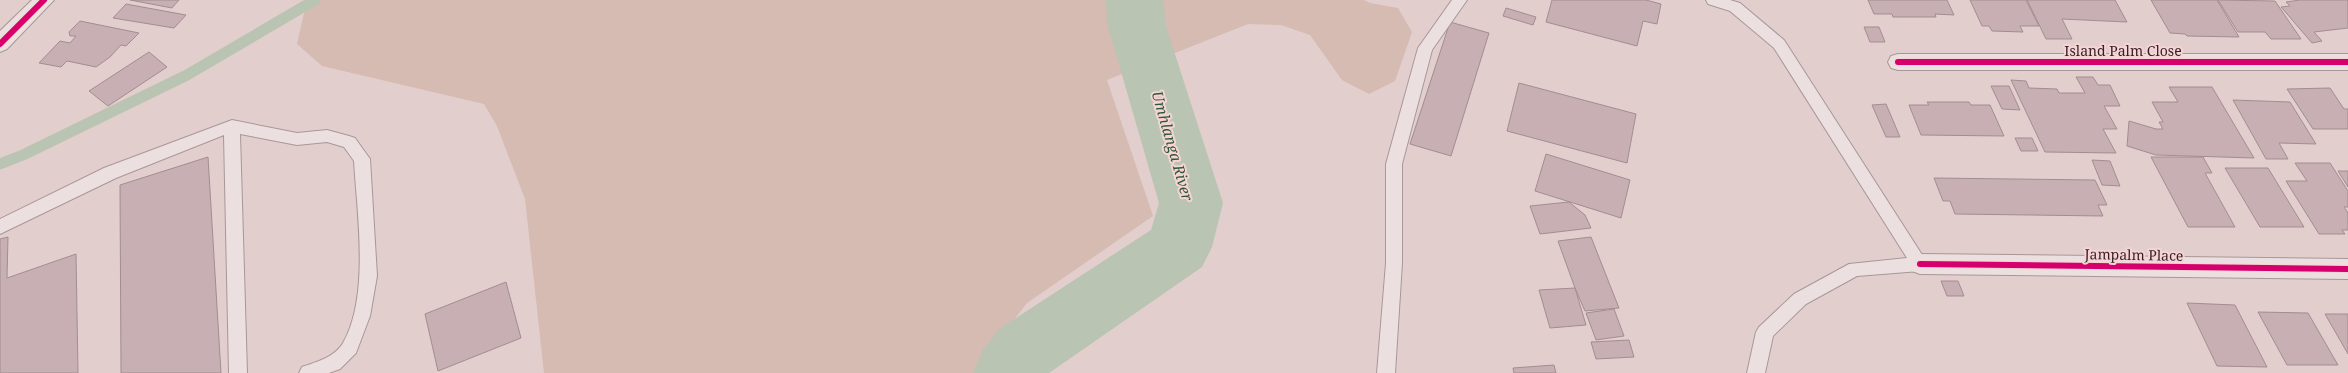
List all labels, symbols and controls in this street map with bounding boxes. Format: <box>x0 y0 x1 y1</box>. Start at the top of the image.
street label: Island Palm Close <box>2064 41 2182 60</box>
water label: Umhlanga River <box>1148 88 1198 204</box>
street label: Jampalm Place <box>2083 244 2184 265</box>

